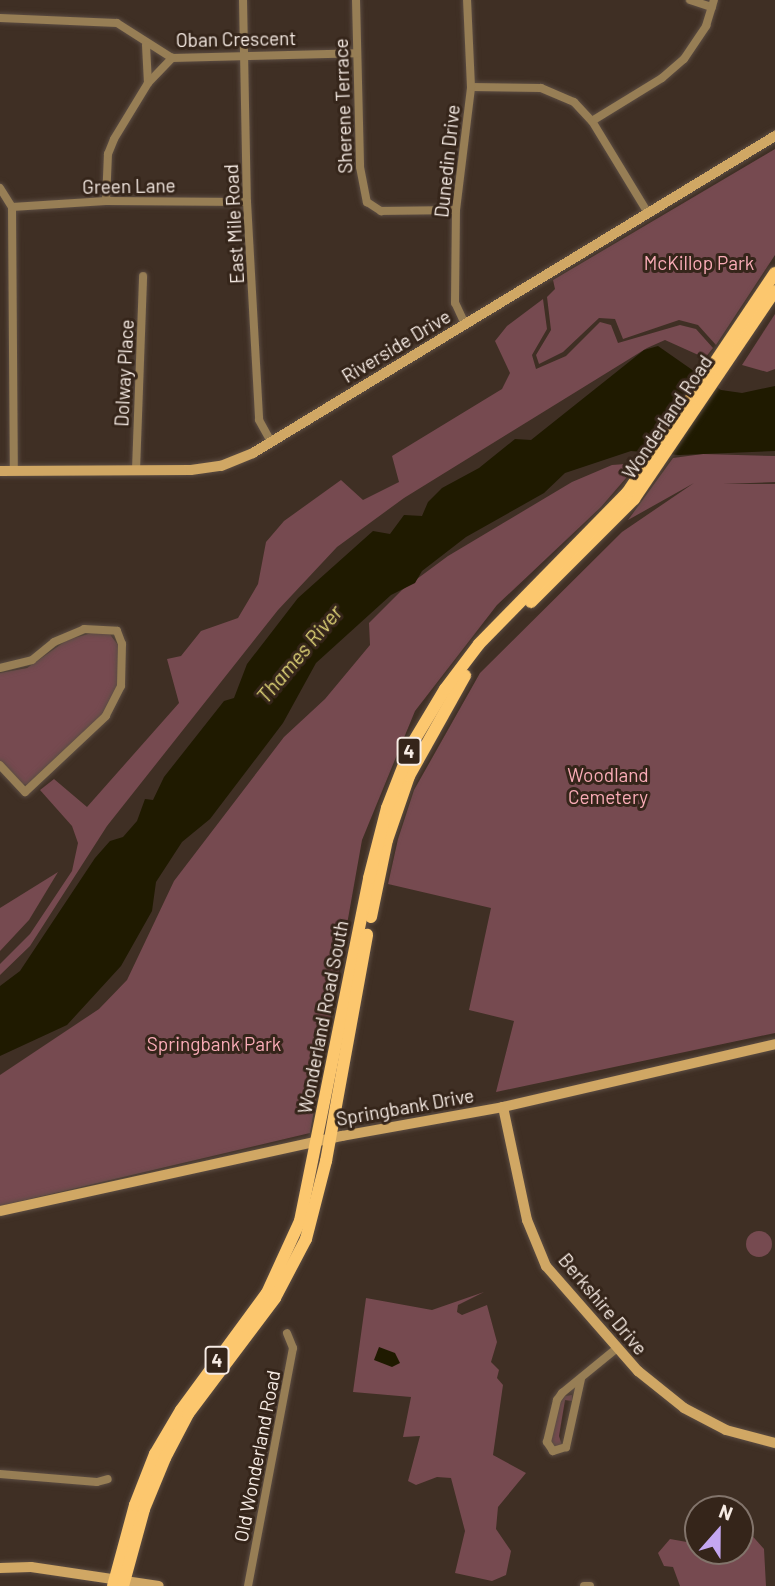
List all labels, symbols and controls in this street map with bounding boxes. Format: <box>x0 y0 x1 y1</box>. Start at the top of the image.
street label: Oban Crescent <box>176 27 296 51</box>
street label: Sherene Terrace <box>329 38 357 174</box>
street label: Dunedin Drive <box>430 103 464 219</box>
street label: East Mile Road <box>219 164 249 284</box>
street label: Green Lane <box>82 174 176 198</box>
park label: McKillop Park <box>644 252 754 274</box>
street label: Riverside Drive <box>338 305 454 387</box>
street label: Dolway Place <box>110 319 138 427</box>
street label: Wonderland Road <box>617 351 717 483</box>
water label: Thames River <box>251 600 347 708</box>
road number: 4 <box>395 736 423 766</box>
park label: Woodland Cemetery <box>567 764 649 808</box>
street label: Wonderland Road South <box>293 918 353 1116</box>
park label: Springbank Park <box>147 1033 281 1055</box>
street label: Springbank Drive <box>334 1084 476 1130</box>
street label: Berkshire Drive <box>554 1249 652 1359</box>
road number: 4 <box>203 1345 231 1374</box>
street label: Old Wonderland Road <box>229 1368 285 1544</box>
north arrow <box>684 1495 754 1565</box>
text: N <box>716 1499 736 1525</box>

